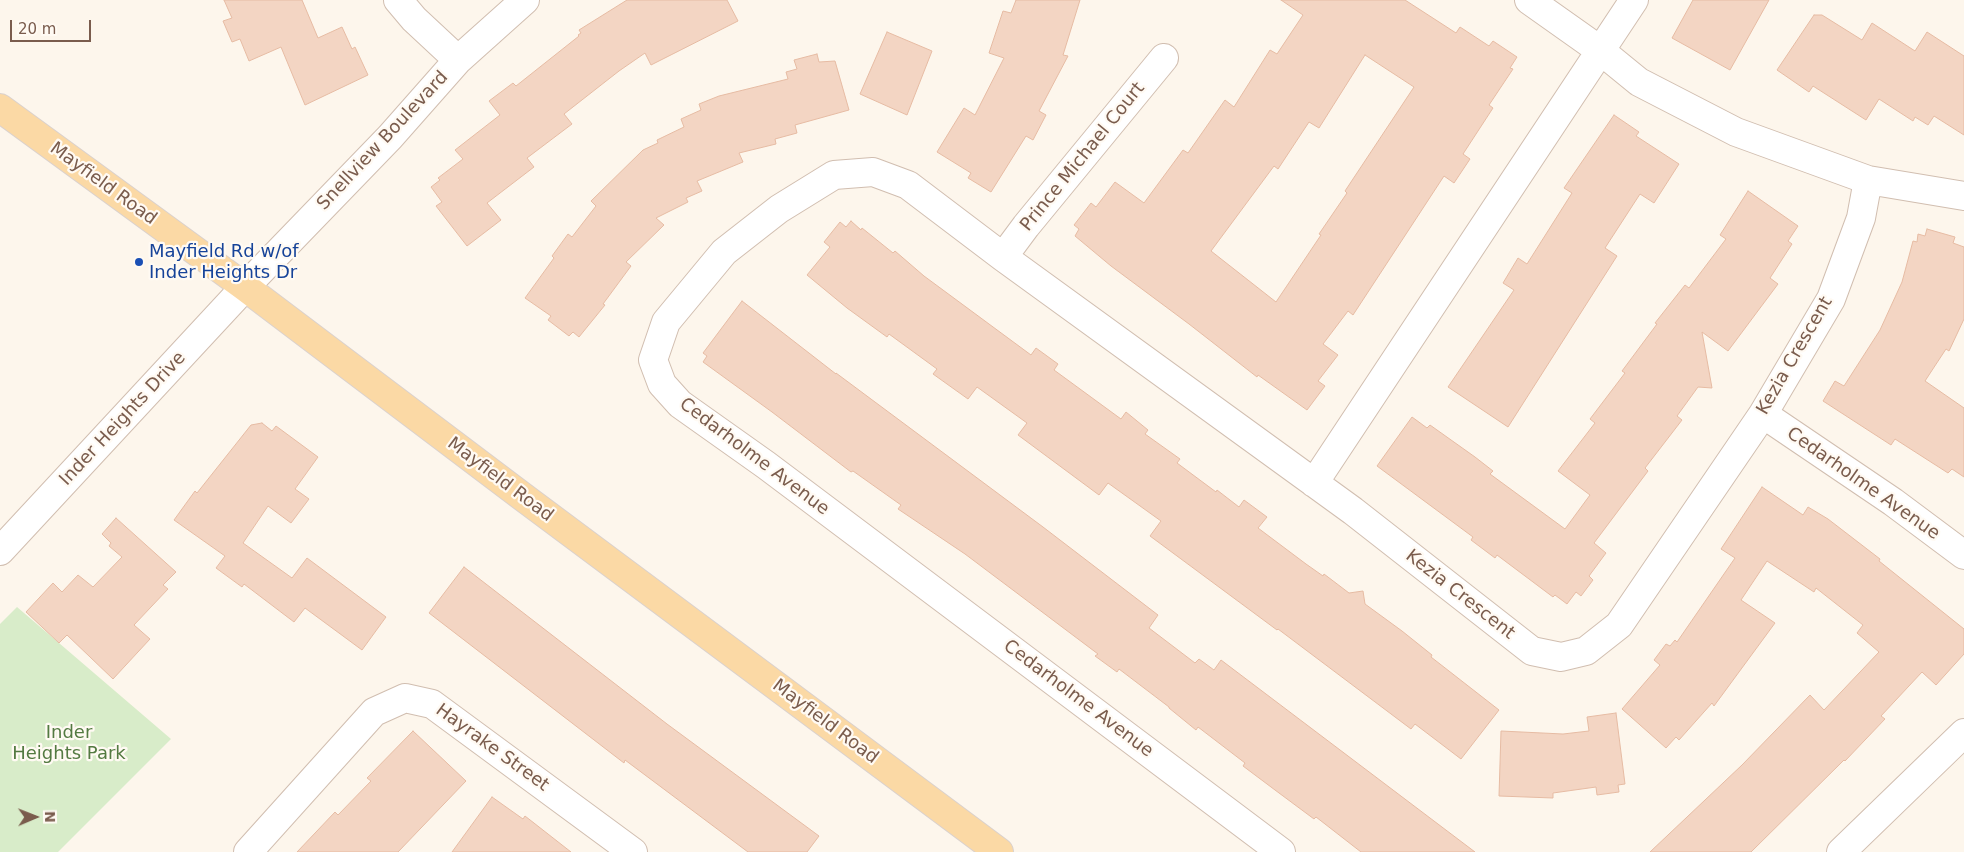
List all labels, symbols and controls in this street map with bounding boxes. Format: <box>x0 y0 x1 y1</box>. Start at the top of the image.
scale bar <box>12 10 94 42</box>
text: 20 m <box>18 20 56 38</box>
street label: Snellview Boulevard <box>313 67 453 215</box>
street label: Prince Michael Court <box>1016 78 1150 236</box>
street label: Mayfield Road <box>45 138 161 230</box>
place label: Mayfield Rd w/of Inder Heights Dr <box>149 241 299 284</box>
marker: Mayfield Rd w/of Inder Heights Dr <box>133 256 145 268</box>
street label: Kezia Crescent <box>1752 293 1838 419</box>
street label: Inder Heights Drive <box>55 348 191 490</box>
street label: Cedarholme Avenue <box>675 394 833 520</box>
street label: Cedarholme Avenue <box>1782 423 1944 545</box>
street label: Mayfield Road <box>443 433 557 527</box>
street label: Kezia Crescent <box>1401 546 1519 644</box>
street label: Cedarholme Avenue <box>999 636 1157 762</box>
street label: Mayfield Road <box>768 675 882 769</box>
street label: Hayrake Street <box>431 700 553 796</box>
park label: Inder Heights Park <box>12 722 126 764</box>
north arrow <box>10 792 60 842</box>
text: N <box>42 811 58 823</box>

